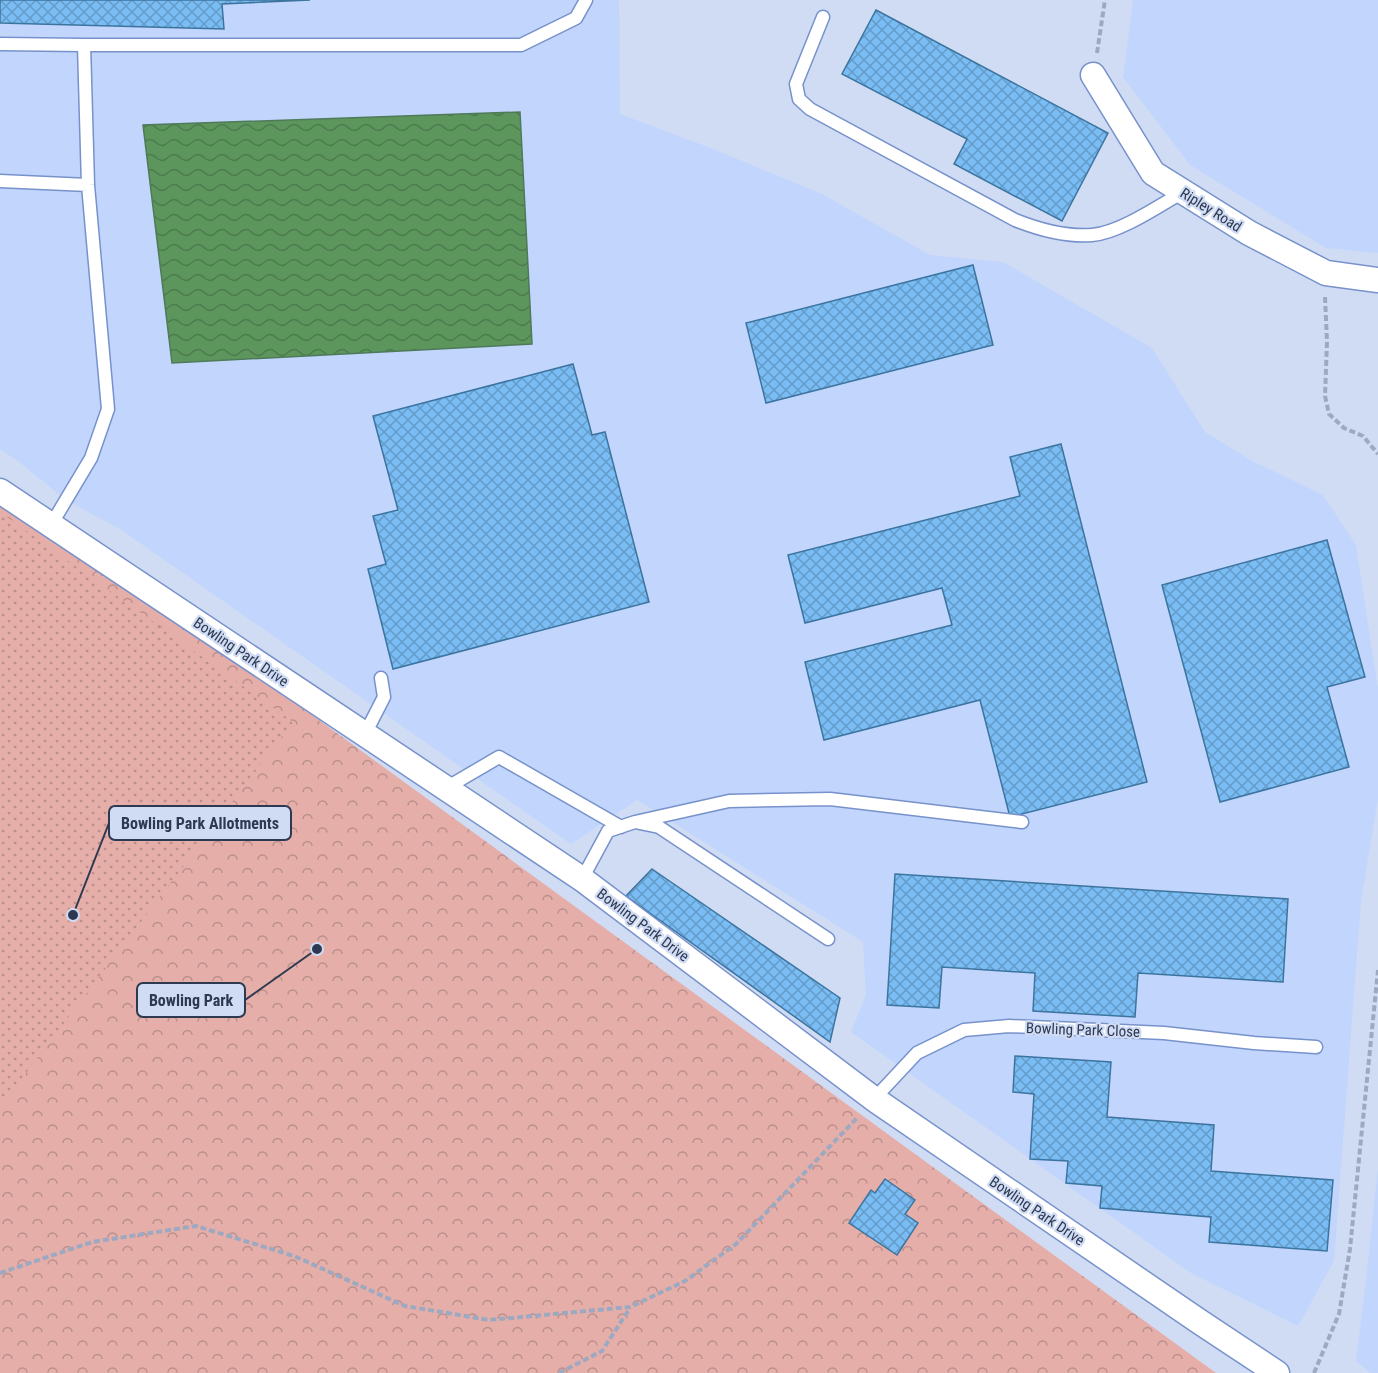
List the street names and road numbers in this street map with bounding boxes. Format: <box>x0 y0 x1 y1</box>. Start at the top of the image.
street label: Ripley Road <box>1177 184 1245 236</box>
street label: Bowling Park Drive <box>190 614 292 690</box>
street label: Bowling Park Drive <box>593 885 693 965</box>
street label: Bowling Park Close <box>1026 1019 1140 1041</box>
street label: Bowling Park Drive <box>986 1173 1088 1249</box>

